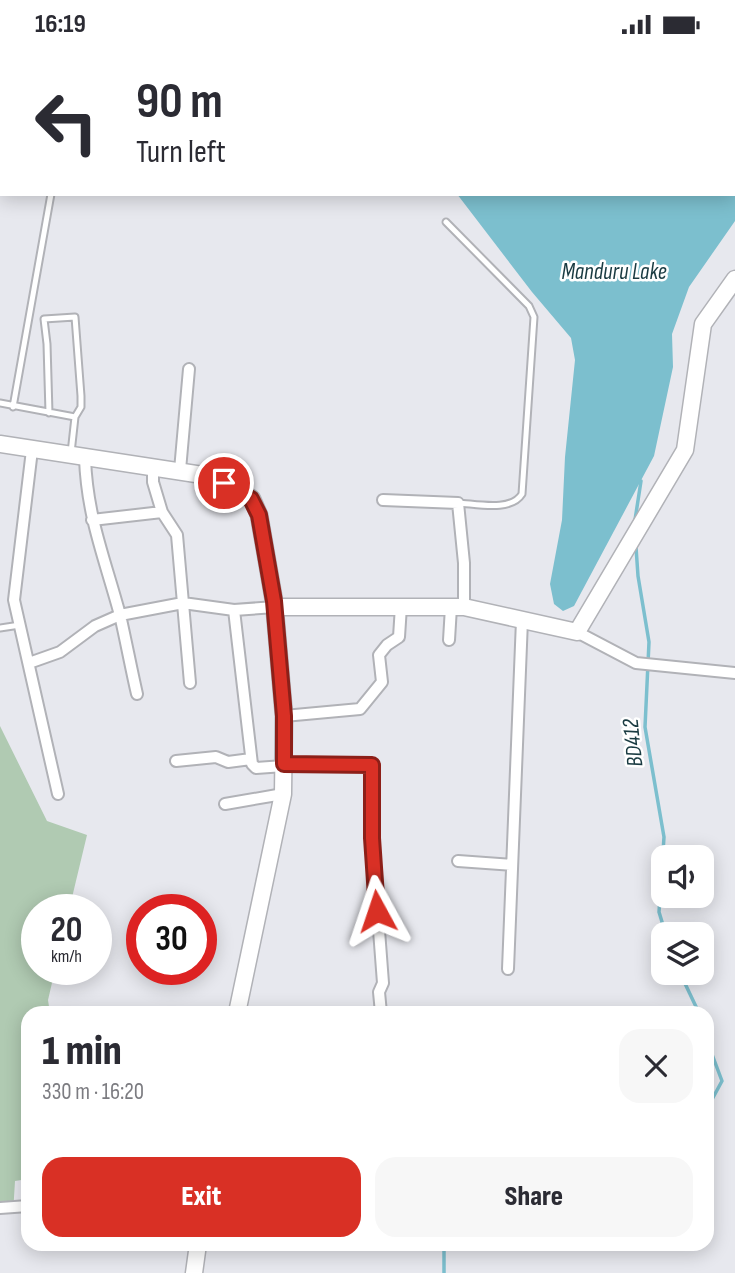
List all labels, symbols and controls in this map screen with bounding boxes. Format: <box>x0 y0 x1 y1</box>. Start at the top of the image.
text: 16:19 <box>35 9 86 40</box>
text: 90 m <box>136 73 223 132</box>
icon: left <box>21 77 112 168</box>
text: Turn left <box>136 133 226 172</box>
water label: Manduru Lake <box>561 258 667 286</box>
pin <box>194 453 254 513</box>
icon: arrive <box>205 464 243 502</box>
water label: BD412 <box>616 717 649 768</box>
map controls <box>651 845 714 985</box>
button: sound <box>651 845 714 908</box>
position arrow <box>340 874 414 948</box>
speed limit sign: 30 <box>126 894 217 985</box>
text: 20 <box>51 909 83 952</box>
button: layers <box>651 922 714 985</box>
text: km/h <box>51 946 82 967</box>
text: 1 min <box>42 1026 122 1077</box>
button: close <box>619 1029 693 1103</box>
text: 330 m · 16:20 <box>42 1078 144 1106</box>
button: Exit <box>42 1157 361 1237</box>
button: Share <box>375 1157 693 1237</box>

